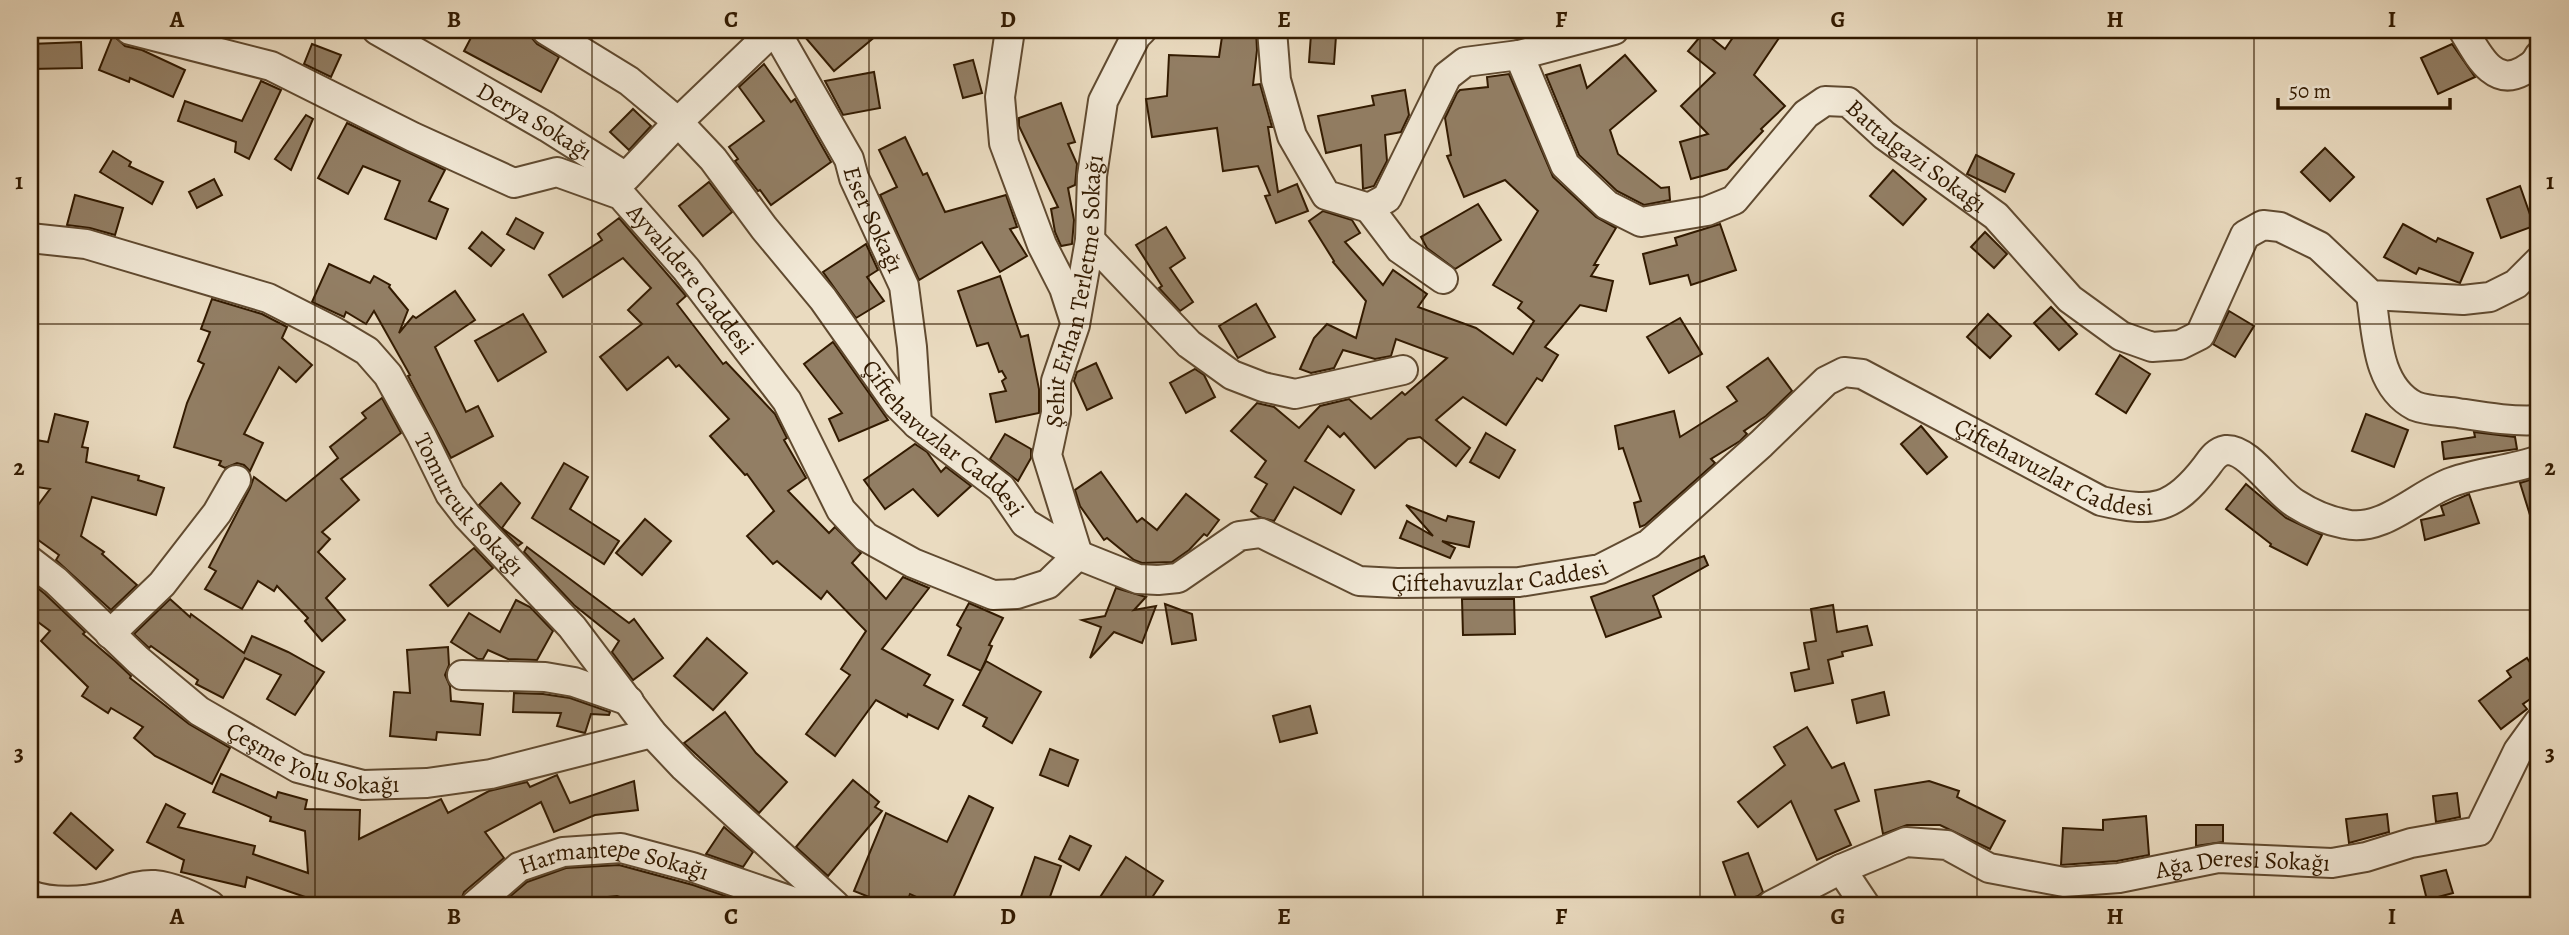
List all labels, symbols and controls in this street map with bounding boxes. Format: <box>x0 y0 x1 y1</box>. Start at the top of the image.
text: A <box>169 4 185 35</box>
text: B <box>447 4 461 35</box>
text: C <box>724 4 738 35</box>
text: D <box>1000 4 1016 35</box>
text: E <box>1277 4 1291 35</box>
text: F <box>1555 4 1568 35</box>
text: G <box>1830 4 1846 35</box>
text: H <box>2106 4 2124 35</box>
text: I <box>2388 4 2396 35</box>
scale bar <box>2278 66 2450 110</box>
street label: Derya Sokağı <box>471 74 599 168</box>
text: 50 m <box>2289 77 2331 105</box>
street label: Battalgazi Sokağı <box>1839 92 1993 220</box>
street label: Şehit Erhan Terletme Sokağı <box>1037 152 1111 430</box>
street label: Eser Sokağı <box>836 163 912 278</box>
text: 1 <box>15 166 23 197</box>
text: 1 <box>2546 166 2554 197</box>
street label: Ayvalıdere Caddesi <box>619 196 762 361</box>
street label: Çiftehavuzlar Caddesi <box>855 353 1032 523</box>
street label: Çiftehavuzlar Caddesi <box>1949 410 2154 523</box>
street label: Tomurcuk Sokağı <box>406 428 532 583</box>
text: 2 <box>13 452 25 483</box>
text: 2 <box>2544 452 2556 483</box>
street label: Çiftehavuzlar Caddesi <box>1392 552 1613 599</box>
street label: Çeşme Yolu Sokağı <box>220 714 400 801</box>
text: 3 <box>14 738 24 769</box>
text: 3 <box>2545 738 2555 769</box>
text: Harmantepe Sokağı <box>514 832 713 888</box>
street label: Ağa Deresi Sokağı <box>2152 842 2331 886</box>
street label: Harmantepe Sokağı <box>518 862 712 890</box>
text: A <box>169 901 185 932</box>
text: B <box>447 901 461 932</box>
text: C <box>724 901 738 932</box>
text: D <box>1000 901 1016 932</box>
text: E <box>1277 901 1291 932</box>
text: F <box>1555 901 1568 932</box>
text: G <box>1830 901 1846 932</box>
text: H <box>2106 901 2124 932</box>
text: I <box>2388 901 2396 932</box>

